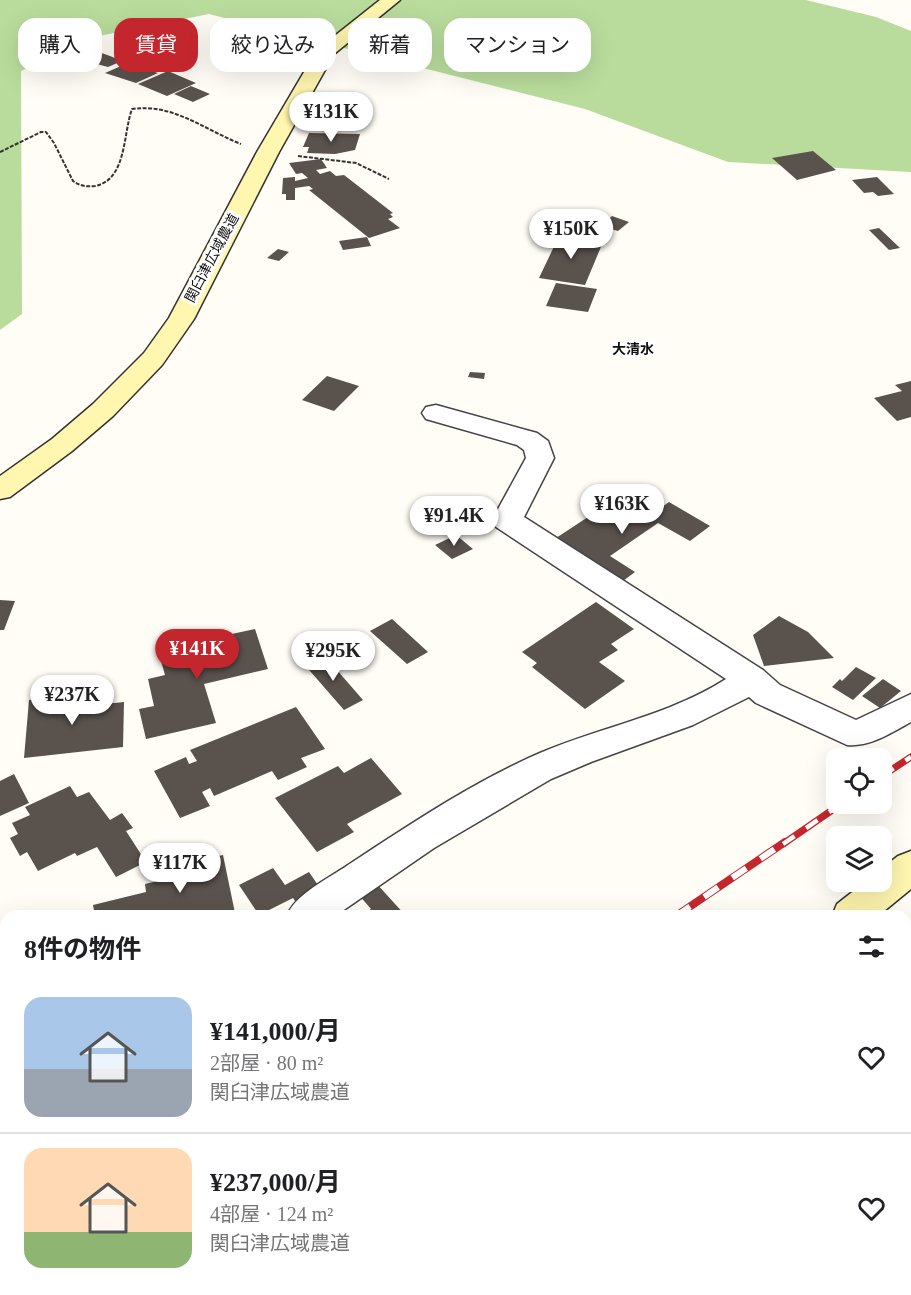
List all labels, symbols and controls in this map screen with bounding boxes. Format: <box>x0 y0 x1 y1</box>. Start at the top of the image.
chip: 購入 <box>18 18 102 72</box>
chip: 賃貸 <box>114 18 198 72</box>
chip: 絞り込み <box>210 18 336 72</box>
chip: 新着 <box>348 18 432 72</box>
chip: マンション <box>444 18 591 72</box>
pin: ¥131K <box>289 92 373 143</box>
text: ¥131K <box>303 100 359 122</box>
pin: ¥150K <box>529 209 613 260</box>
street label: 関臼津広域農道 <box>182 211 242 305</box>
text: ¥150K <box>543 217 599 239</box>
district label: 大清水 <box>612 342 654 357</box>
pin: ¥163K <box>580 484 664 535</box>
text: ¥163K <box>594 492 650 514</box>
pin: ¥91.4K <box>405 496 503 547</box>
text: ¥91.4K <box>424 504 484 526</box>
pin: ¥141K <box>155 629 239 680</box>
pin: ¥295K <box>291 631 375 682</box>
text: ¥141K <box>169 637 225 659</box>
text: ¥295K <box>305 639 361 661</box>
pin: ¥237K <box>30 675 114 726</box>
text: ¥237K <box>44 683 100 705</box>
map controls <box>826 748 892 892</box>
button: locate <box>826 748 892 814</box>
button: layers <box>826 826 892 892</box>
pin: ¥117K <box>138 843 222 894</box>
text: ¥117K <box>153 851 207 873</box>
icon: filters <box>855 930 888 963</box>
text: 8件の物件 <box>24 935 141 964</box>
text: ¥141,000/月 <box>210 1017 341 1046</box>
icon: home <box>72 1021 144 1093</box>
icon: heart <box>855 1041 888 1074</box>
text: 2部屋 · 80 m² <box>210 1052 323 1074</box>
text: 関臼津広域農道 <box>210 1081 350 1103</box>
text: ¥237,000/月 <box>210 1168 341 1197</box>
icon: home <box>72 1172 144 1244</box>
icon: heart <box>855 1192 888 1225</box>
text: 4部屋 · 124 m² <box>210 1203 333 1225</box>
text: 関臼津広域農道 <box>210 1232 350 1254</box>

